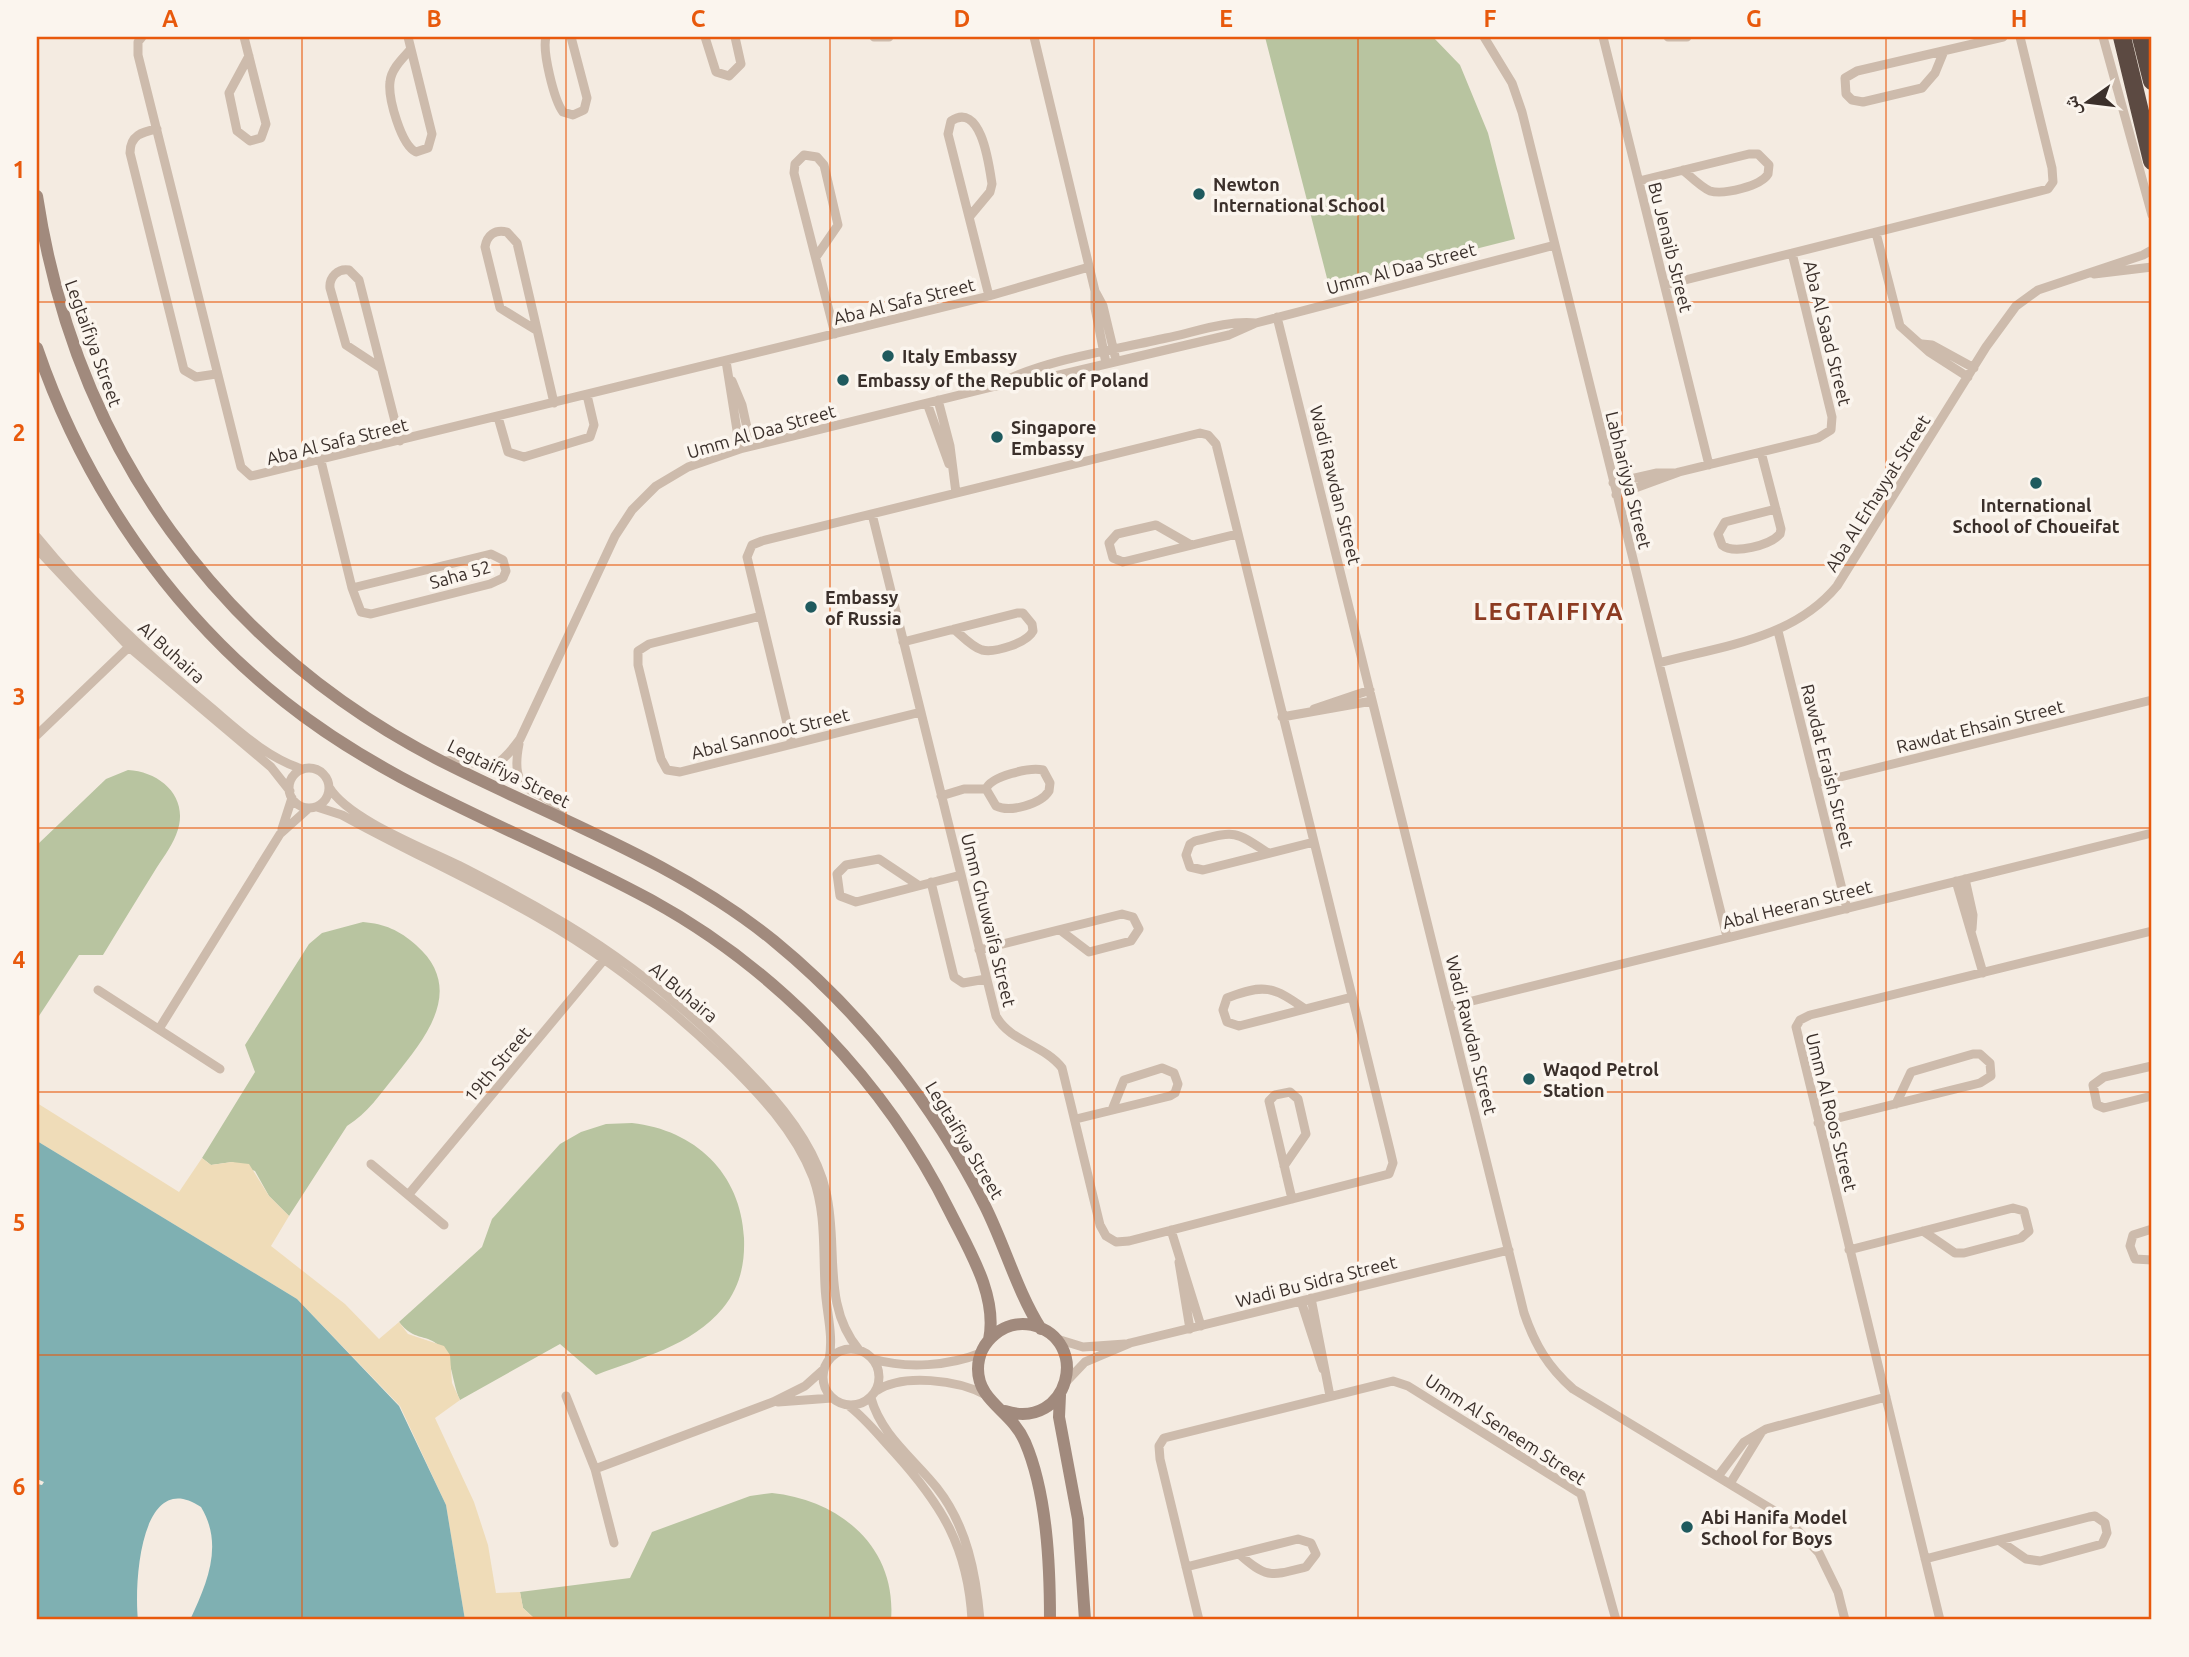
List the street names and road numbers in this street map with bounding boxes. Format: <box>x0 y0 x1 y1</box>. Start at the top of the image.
street label: Bu Jenaib Street <box>1645 180 1697 314</box>
street label: Umm Al Daa Street <box>1324 238 1478 298</box>
street label: Aba Al Saad Street <box>1800 258 1856 408</box>
street label: Aba Al Safa Street <box>831 274 977 328</box>
street label: Legtaifiya Street <box>62 277 126 409</box>
street label: Umm Al Daa Street <box>684 400 838 462</box>
street label: Wadi Rawdan Street <box>1307 403 1365 567</box>
street label: Labhariyya Street <box>1602 409 1656 551</box>
street label: Aba Al Erhayyat Street <box>1821 411 1933 575</box>
street label: Aba Al Safa Street <box>264 414 410 468</box>
street label: Saha 52 <box>427 556 493 592</box>
street label: Al Buhaira <box>135 617 209 687</box>
street label: Rawdat Eraish Street <box>1798 682 1858 850</box>
street label: Rawdat Ehsain Street <box>1894 696 2066 756</box>
street label: Abal Sannoot Street <box>689 704 851 762</box>
street label: Legtaifiya Street <box>445 735 573 811</box>
street label: Umm Ghuwaifa Street <box>958 831 1020 1009</box>
street label: Abal Heeran Street <box>1720 876 1874 932</box>
street label: Wadi Rawdan Street <box>1443 953 1501 1117</box>
street label: Al Buhaira <box>646 958 722 1026</box>
street label: 19th Street <box>460 1022 534 1106</box>
street label: Umm Al Roos Street <box>1803 1031 1861 1193</box>
street label: Legtaifiya Street <box>922 1078 1008 1202</box>
street label: Wadi Bu Sidra Street <box>1233 1251 1399 1311</box>
street label: Umm Al Seneem Street <box>1422 1370 1590 1488</box>

